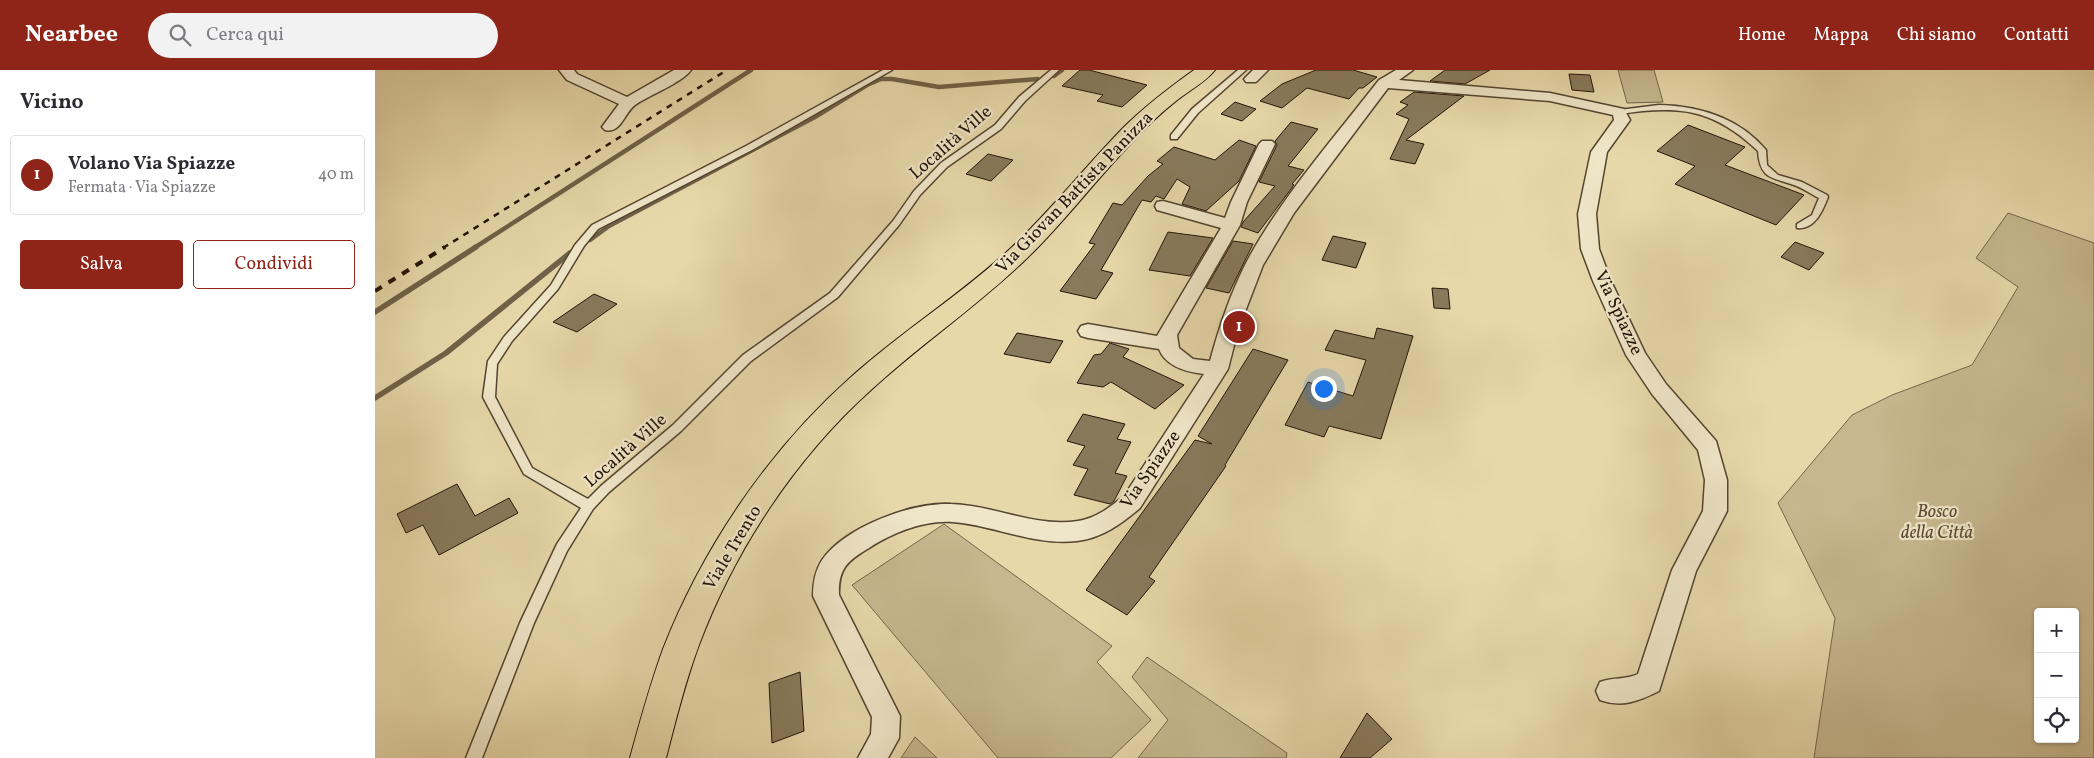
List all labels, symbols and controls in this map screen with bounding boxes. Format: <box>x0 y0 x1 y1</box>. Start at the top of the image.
search box <box>148 13 498 58</box>
text: Nearbee <box>25 18 118 52</box>
icon: search <box>166 21 194 49</box>
text: Cerca qui <box>206 22 284 48</box>
text: Home <box>1738 23 1786 48</box>
text: Mappa <box>1814 23 1869 48</box>
text: Chi siamo <box>1897 23 1976 48</box>
text: Contatti <box>2004 23 2069 48</box>
text: Vicino <box>20 88 84 117</box>
street label: Località Ville <box>904 100 998 186</box>
street label: Via Giovan Battista Panizza <box>991 106 1159 280</box>
text: Volano Via Spiazze <box>68 151 235 177</box>
text: 1 <box>34 164 40 186</box>
text: 40 m <box>318 164 354 186</box>
text: Fermata · Via Spiazze <box>68 177 216 199</box>
button: Salva <box>20 240 183 289</box>
button: Condividi <box>193 240 355 289</box>
street label: Via Spiazze <box>1588 267 1648 359</box>
pin: 1 <box>1223 308 1255 346</box>
your location <box>1311 376 1337 402</box>
street label: Località Ville <box>579 408 673 494</box>
street label: Via Spiazze <box>1115 426 1187 514</box>
park label: Bosco della Città <box>1901 500 1973 546</box>
street label: Viale Trento <box>698 501 768 595</box>
map controls <box>2034 608 2079 743</box>
button: + <box>2034 608 2079 653</box>
button: − <box>2034 653 2079 698</box>
button: locate <box>2034 698 2079 743</box>

